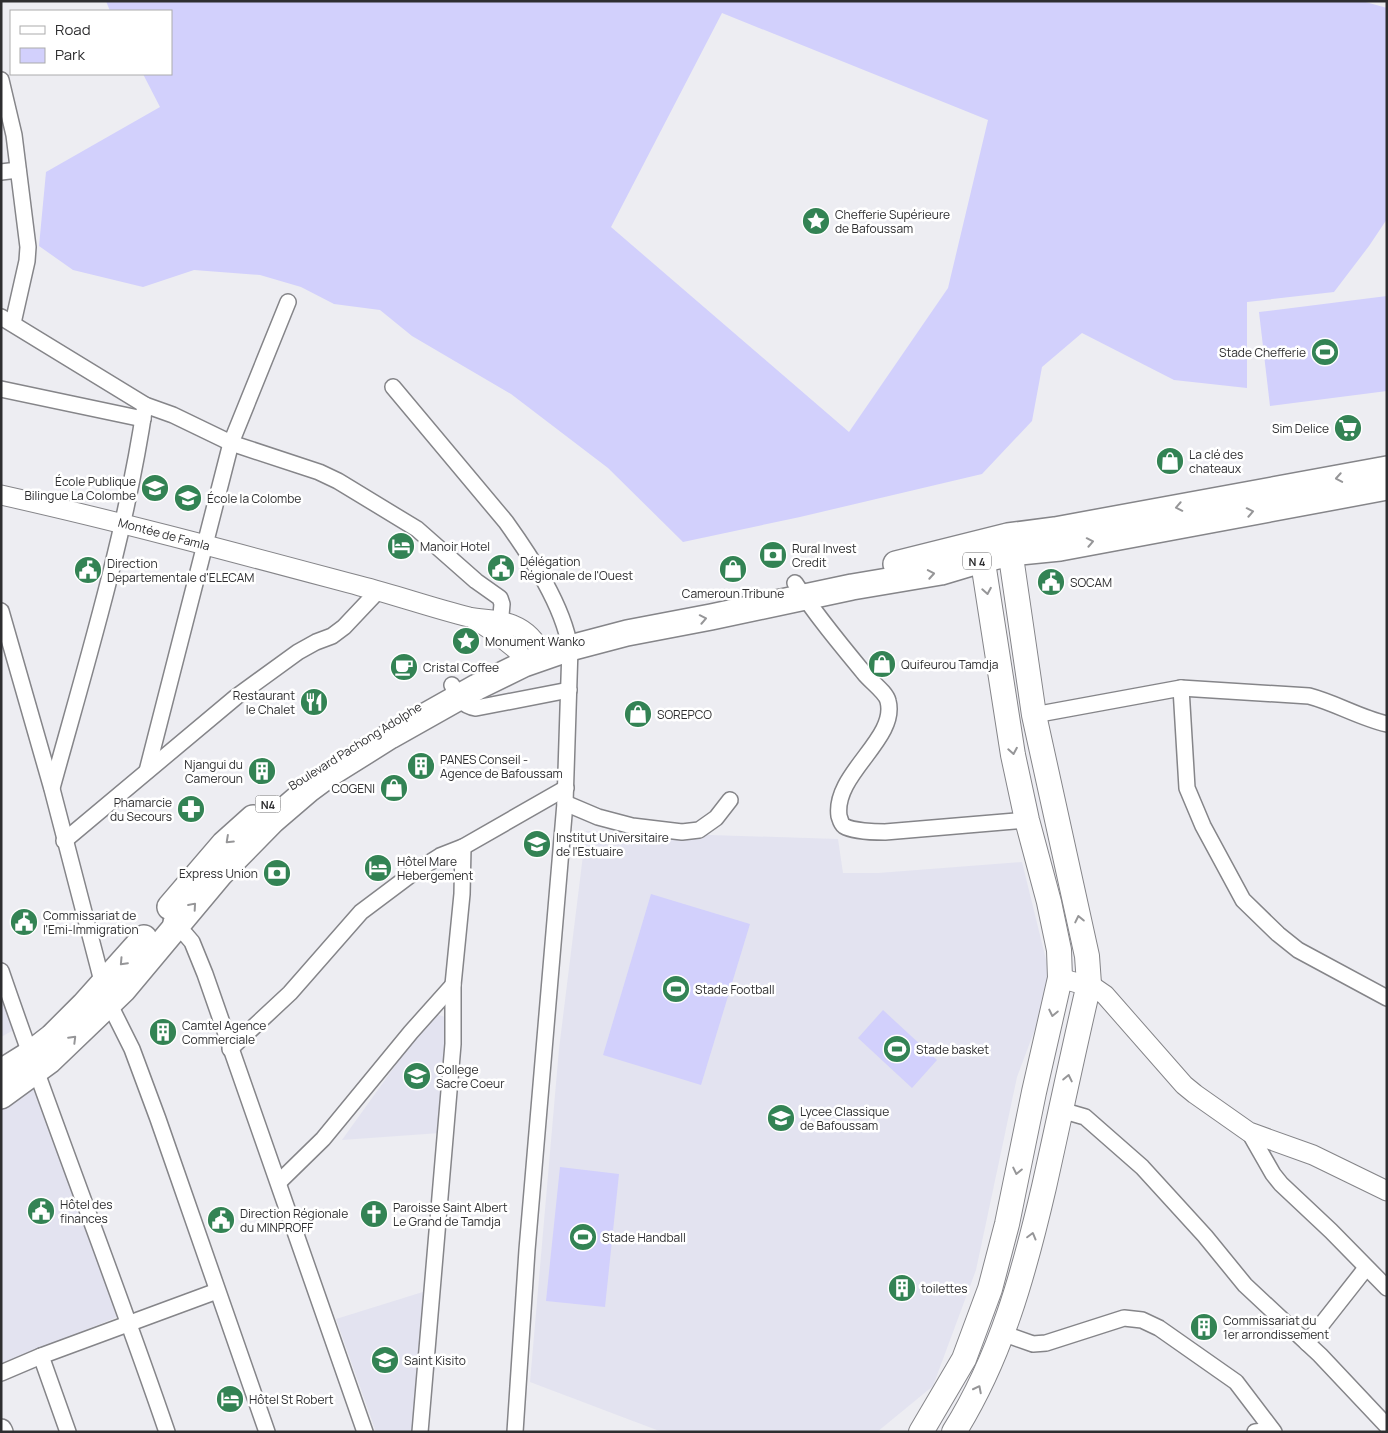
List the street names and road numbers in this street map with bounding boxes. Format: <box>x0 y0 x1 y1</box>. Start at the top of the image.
street label: Montée de Famla <box>116 514 212 554</box>
road number: N 4 <box>963 552 991 570</box>
street label: Boulevard Pachong Adolphe <box>285 698 425 794</box>
road number: N4 <box>256 796 280 812</box>

